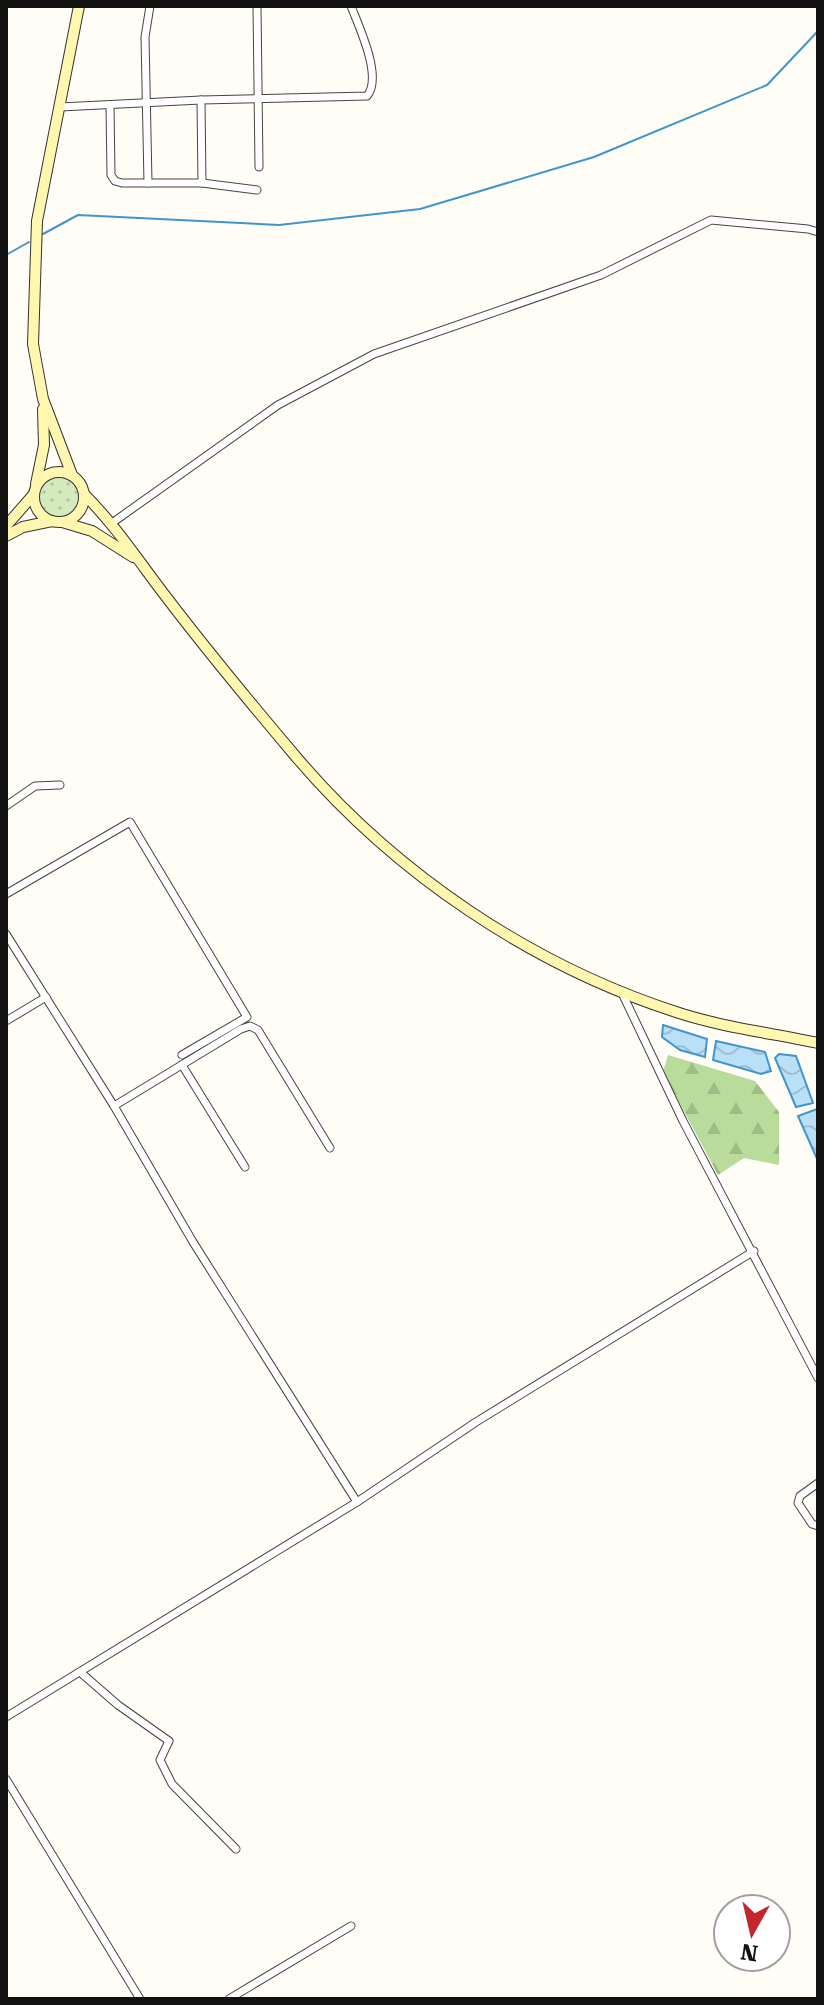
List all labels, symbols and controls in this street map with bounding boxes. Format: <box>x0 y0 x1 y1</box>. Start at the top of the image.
north arrow <box>712 1893 792 1973</box>
text: N <box>739 1939 759 1966</box>

